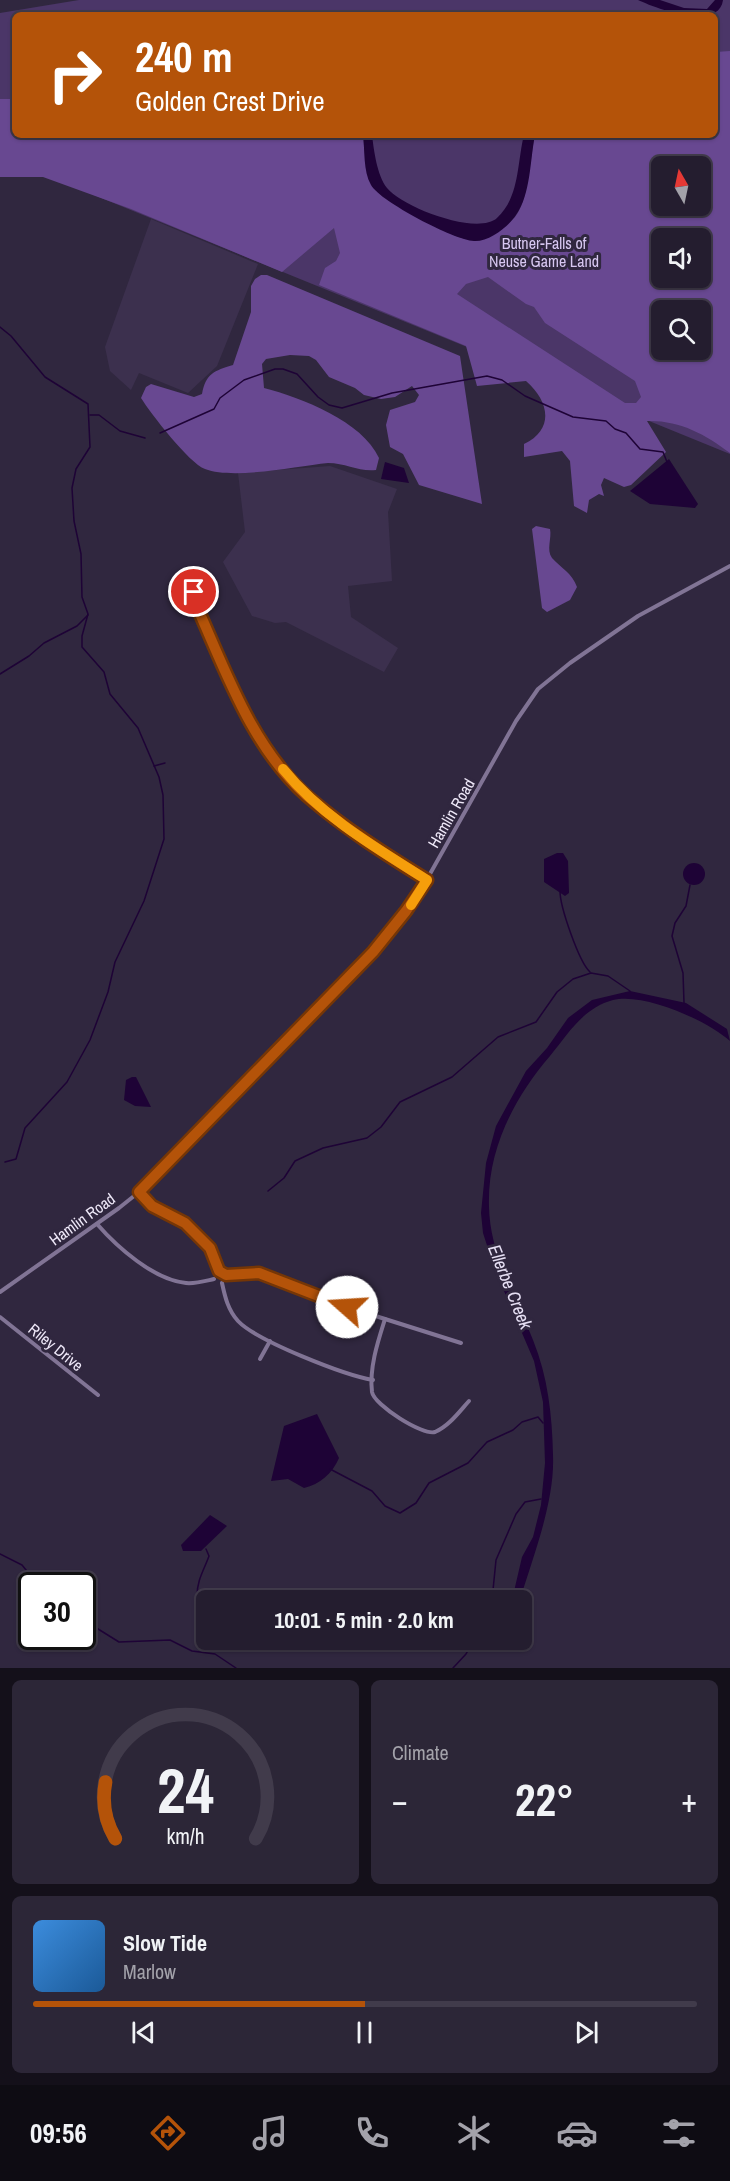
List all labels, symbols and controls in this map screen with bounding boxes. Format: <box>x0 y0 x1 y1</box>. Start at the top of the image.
text: 240 m <box>135 29 233 85</box>
icon: right <box>36 36 114 114</box>
text: Golden Crest Drive <box>135 83 325 119</box>
north arrow <box>651 156 711 216</box>
map controls <box>651 156 711 360</box>
button: sound <box>651 228 711 288</box>
park label: Butner-Falls of Neuse Game Land <box>489 232 599 272</box>
button: search <box>651 300 711 360</box>
pin <box>168 566 219 617</box>
icon: arrive <box>177 575 210 608</box>
street label: Hamlin Road <box>422 774 480 852</box>
street label: Hamlin Road <box>45 1188 119 1250</box>
water label: Ellerbe Creek <box>482 1241 539 1334</box>
position arrow <box>315 1275 379 1339</box>
street label: Riley Drive <box>24 1318 88 1376</box>
speed limit sign: 30 <box>18 1572 96 1650</box>
text: 10:01 · 5 min · 2.0 km <box>274 1605 454 1635</box>
text: Climate <box>392 1739 449 1766</box>
text: 24 <box>157 1748 214 1832</box>
text: 22° <box>515 1769 574 1830</box>
text: − <box>392 1778 408 1822</box>
text: + <box>681 1778 697 1822</box>
text: km/h <box>166 1822 205 1851</box>
text: Slow Tide <box>123 1928 207 1958</box>
text: Marlow <box>123 1958 176 1985</box>
icon: previous <box>127 2016 160 2049</box>
icon: pause <box>348 2016 381 2049</box>
icon: next <box>570 2016 603 2049</box>
icon: directions <box>147 2112 189 2154</box>
icon: music <box>249 2112 291 2154</box>
icon: phone <box>351 2112 393 2154</box>
icon: climate <box>453 2112 495 2154</box>
icon: car <box>556 2112 598 2154</box>
icon: filters <box>658 2112 700 2154</box>
text: 09:56 <box>30 2115 87 2151</box>

